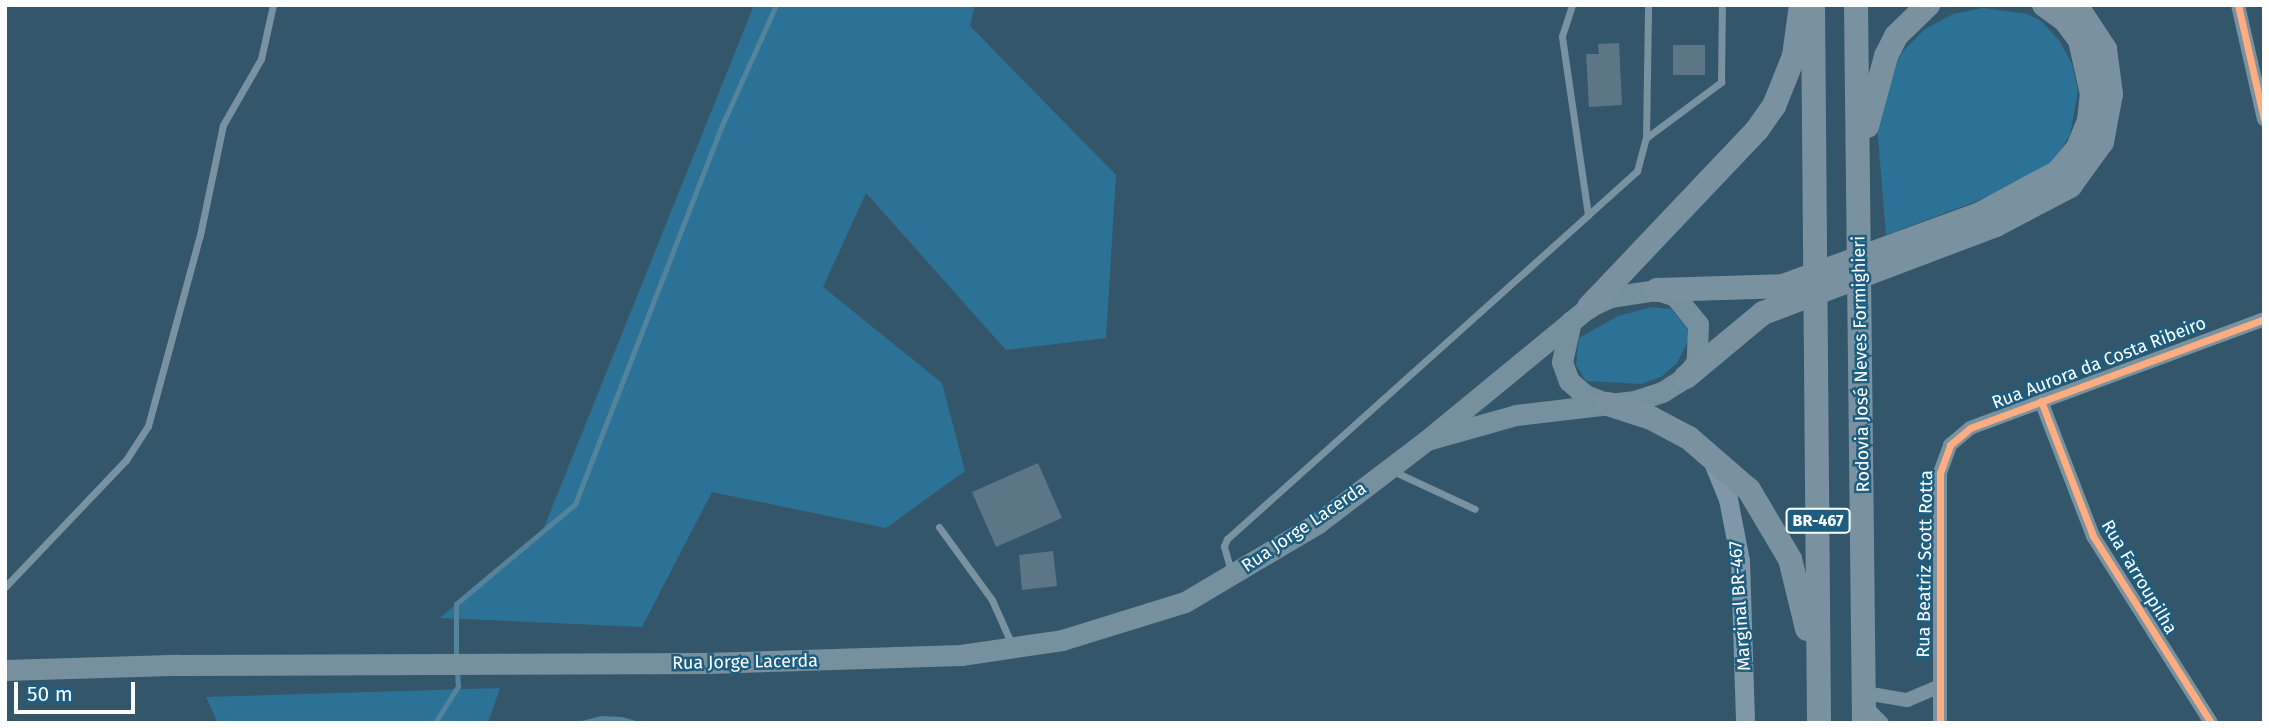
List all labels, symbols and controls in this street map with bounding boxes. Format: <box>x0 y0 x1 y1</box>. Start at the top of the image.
street label: Rodovia José Neves Formighieri <box>1848 236 1874 492</box>
street label: Rua Aurora da Costa Ribeiro <box>1989 312 2209 414</box>
street label: Rua Beatriz Scott Rotta <box>1913 470 1937 658</box>
street label: Rua Jorge Lacerda <box>1238 477 1370 577</box>
road number: BR-467 <box>1785 508 1851 534</box>
street label: Rua Farroupilha <box>2096 516 2182 638</box>
street label: Marginal BR-467 <box>1725 540 1755 672</box>
street label: Rua Jorge Lacerda <box>672 650 818 674</box>
scale bar <box>18 668 138 712</box>
text: 50 m <box>27 681 73 707</box>

